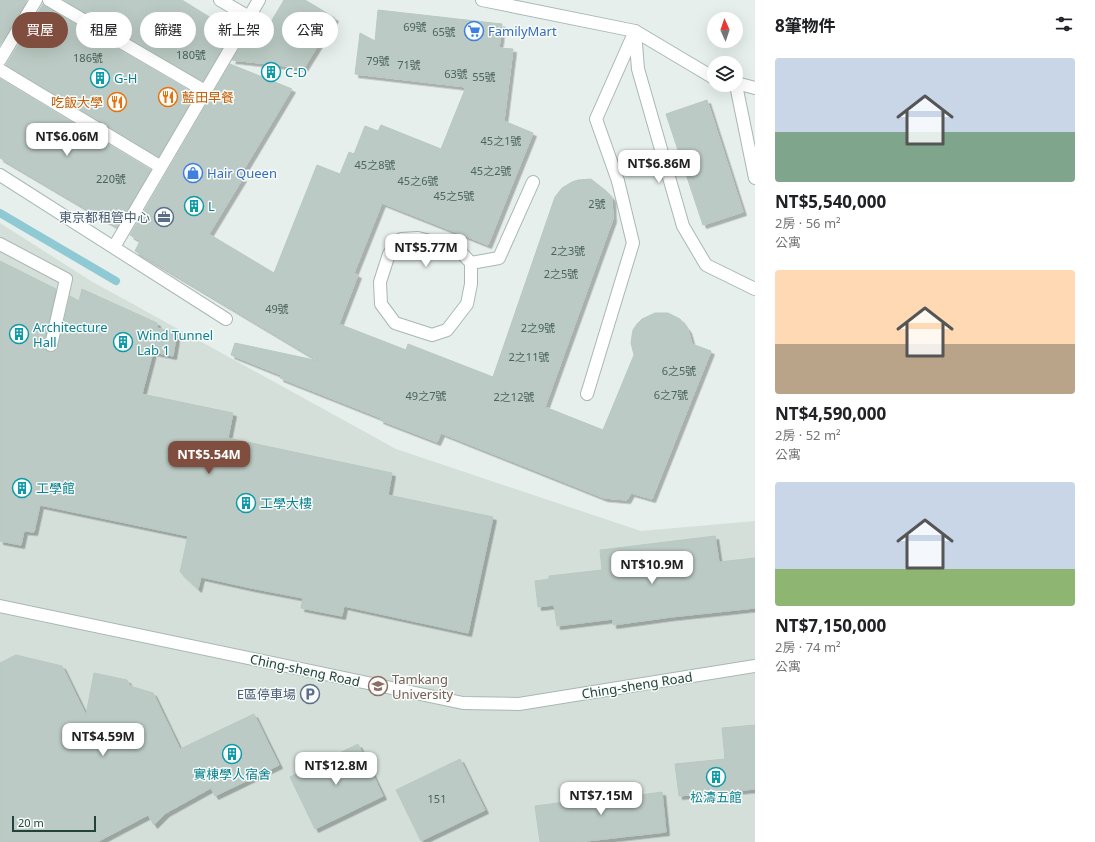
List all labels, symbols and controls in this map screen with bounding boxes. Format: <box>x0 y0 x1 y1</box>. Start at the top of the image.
chip: 買屋 <box>12 12 68 48</box>
chip: 租屋 <box>76 12 132 48</box>
chip: 篩選 <box>140 12 196 48</box>
chip: 新上架 <box>204 12 274 48</box>
chip: 公寓 <box>282 12 338 48</box>
north arrow <box>707 12 743 48</box>
map controls <box>707 12 743 92</box>
icon: filters <box>1053 13 1075 35</box>
text: 8筆物件 <box>775 14 836 37</box>
house number: 69號 <box>403 19 427 34</box>
supermarket icon: FamilyMart <box>463 20 485 42</box>
place label: FamilyMart <box>488 22 557 40</box>
house number: 65號 <box>432 24 456 39</box>
house number: 180號 <box>176 47 206 62</box>
house number: 186號 <box>73 50 103 65</box>
house number: 79號 <box>366 53 390 68</box>
button: layers <box>707 56 743 92</box>
house number: 71號 <box>397 57 421 72</box>
building icon: C-D <box>260 61 282 83</box>
place label: C-D <box>285 63 307 81</box>
house number: 63號 <box>444 66 468 81</box>
building icon: G-H <box>89 67 111 89</box>
place label: G-H <box>114 69 137 87</box>
house number: 55號 <box>472 69 496 84</box>
icon: home <box>889 84 961 156</box>
restaurant icon: 藍田早餐 <box>157 86 179 108</box>
place label: 藍田早餐 <box>182 88 234 106</box>
restaurant icon: 吃飯大學 <box>106 91 128 113</box>
place label: 吃飯大學 <box>51 93 103 111</box>
pin: NT$6.06M <box>26 123 108 157</box>
text: NT$6.06M <box>35 127 99 145</box>
house number: 45之1號 <box>481 133 521 148</box>
pin: NT$6.86M <box>618 150 700 184</box>
text: NT$6.86M <box>627 154 691 172</box>
house number: 45之8號 <box>355 157 395 172</box>
shop icon: Hair Queen <box>182 162 204 184</box>
house number: 45之2號 <box>471 163 511 178</box>
place label: Hair Queen <box>207 164 277 182</box>
house number: 220號 <box>96 171 126 186</box>
house number: 45之6號 <box>398 173 438 188</box>
house number: 45之5號 <box>434 188 474 203</box>
text: NT$5,540,000 <box>775 190 886 213</box>
building icon: L <box>183 195 205 217</box>
house number: 2號 <box>588 196 606 211</box>
place label: L <box>208 197 215 215</box>
office icon: 東京都租管中心 <box>153 206 175 228</box>
place label: 東京都租管中心 <box>59 208 150 226</box>
text: 2房 · 56 m² <box>775 214 841 232</box>
text: 公寓 <box>775 233 801 251</box>
pin: NT$5.77M <box>385 234 467 268</box>
text: NT$5.77M <box>394 238 458 256</box>
house number: 2之3號 <box>551 243 585 258</box>
house number: 2之5號 <box>544 266 578 281</box>
icon: home <box>889 296 961 368</box>
house number: 49號 <box>265 301 289 316</box>
place label: Architecture Hall <box>33 318 107 351</box>
house number: 2之9號 <box>521 320 555 335</box>
building icon: Architecture Hall <box>8 323 30 345</box>
place label: Wind Tunnel Lab 1 <box>137 326 213 359</box>
building icon: Wind Tunnel Lab 1 <box>112 331 134 353</box>
house number: 2之11號 <box>509 349 549 364</box>
house number: 6之5號 <box>662 363 696 378</box>
house number: 6之7號 <box>654 387 688 402</box>
house number: 49之7號 <box>406 388 446 403</box>
house number: 2之12號 <box>494 389 534 404</box>
text: NT$4,590,000 <box>775 402 886 425</box>
text: 2房 · 52 m² <box>775 426 841 444</box>
pin: NT$5.54M <box>168 441 250 475</box>
text: NT$5.54M <box>177 445 241 463</box>
text: 公寓 <box>775 445 801 463</box>
building icon: 工學館 <box>11 477 33 499</box>
place label: 工學館 <box>36 479 75 497</box>
building icon: 工學大樓 <box>235 492 257 514</box>
place label: 工學大樓 <box>260 494 312 512</box>
icon: home <box>889 508 961 580</box>
pin: NT$10.9M <box>611 551 693 585</box>
text: NT$10.9M <box>620 555 684 573</box>
text: NT$7,150,000 <box>775 614 886 637</box>
text: 2房 · 74 m² <box>775 638 841 656</box>
street label: Ching-sheng Road <box>248 650 362 690</box>
text: 公寓 <box>775 657 801 675</box>
street label: Ching-sheng Road <box>580 667 694 703</box>
place label: Tamkang University <box>392 670 453 703</box>
school or university icon: Tamkang University <box>367 675 389 697</box>
parking icon: E區停車場 <box>299 683 321 705</box>
place label: E區停車場 <box>237 685 296 703</box>
pin: NT$4.59M <box>62 723 144 757</box>
text: NT$4.59M <box>71 727 135 745</box>
building icon: 實棟學人宿舍 <box>221 743 243 765</box>
pin: NT$12.8M <box>295 752 377 786</box>
text: NT$12.8M <box>304 756 368 774</box>
place label: 實棟學人宿舍 <box>193 765 271 783</box>
building icon: 松濤五館 <box>705 766 727 788</box>
pin: NT$7.15M <box>560 782 642 816</box>
text: NT$7.15M <box>569 786 633 804</box>
place label: 松濤五館 <box>690 788 742 806</box>
house number: 151 <box>428 791 446 806</box>
scale bar <box>12 814 96 833</box>
text: 20 m <box>18 815 44 830</box>

